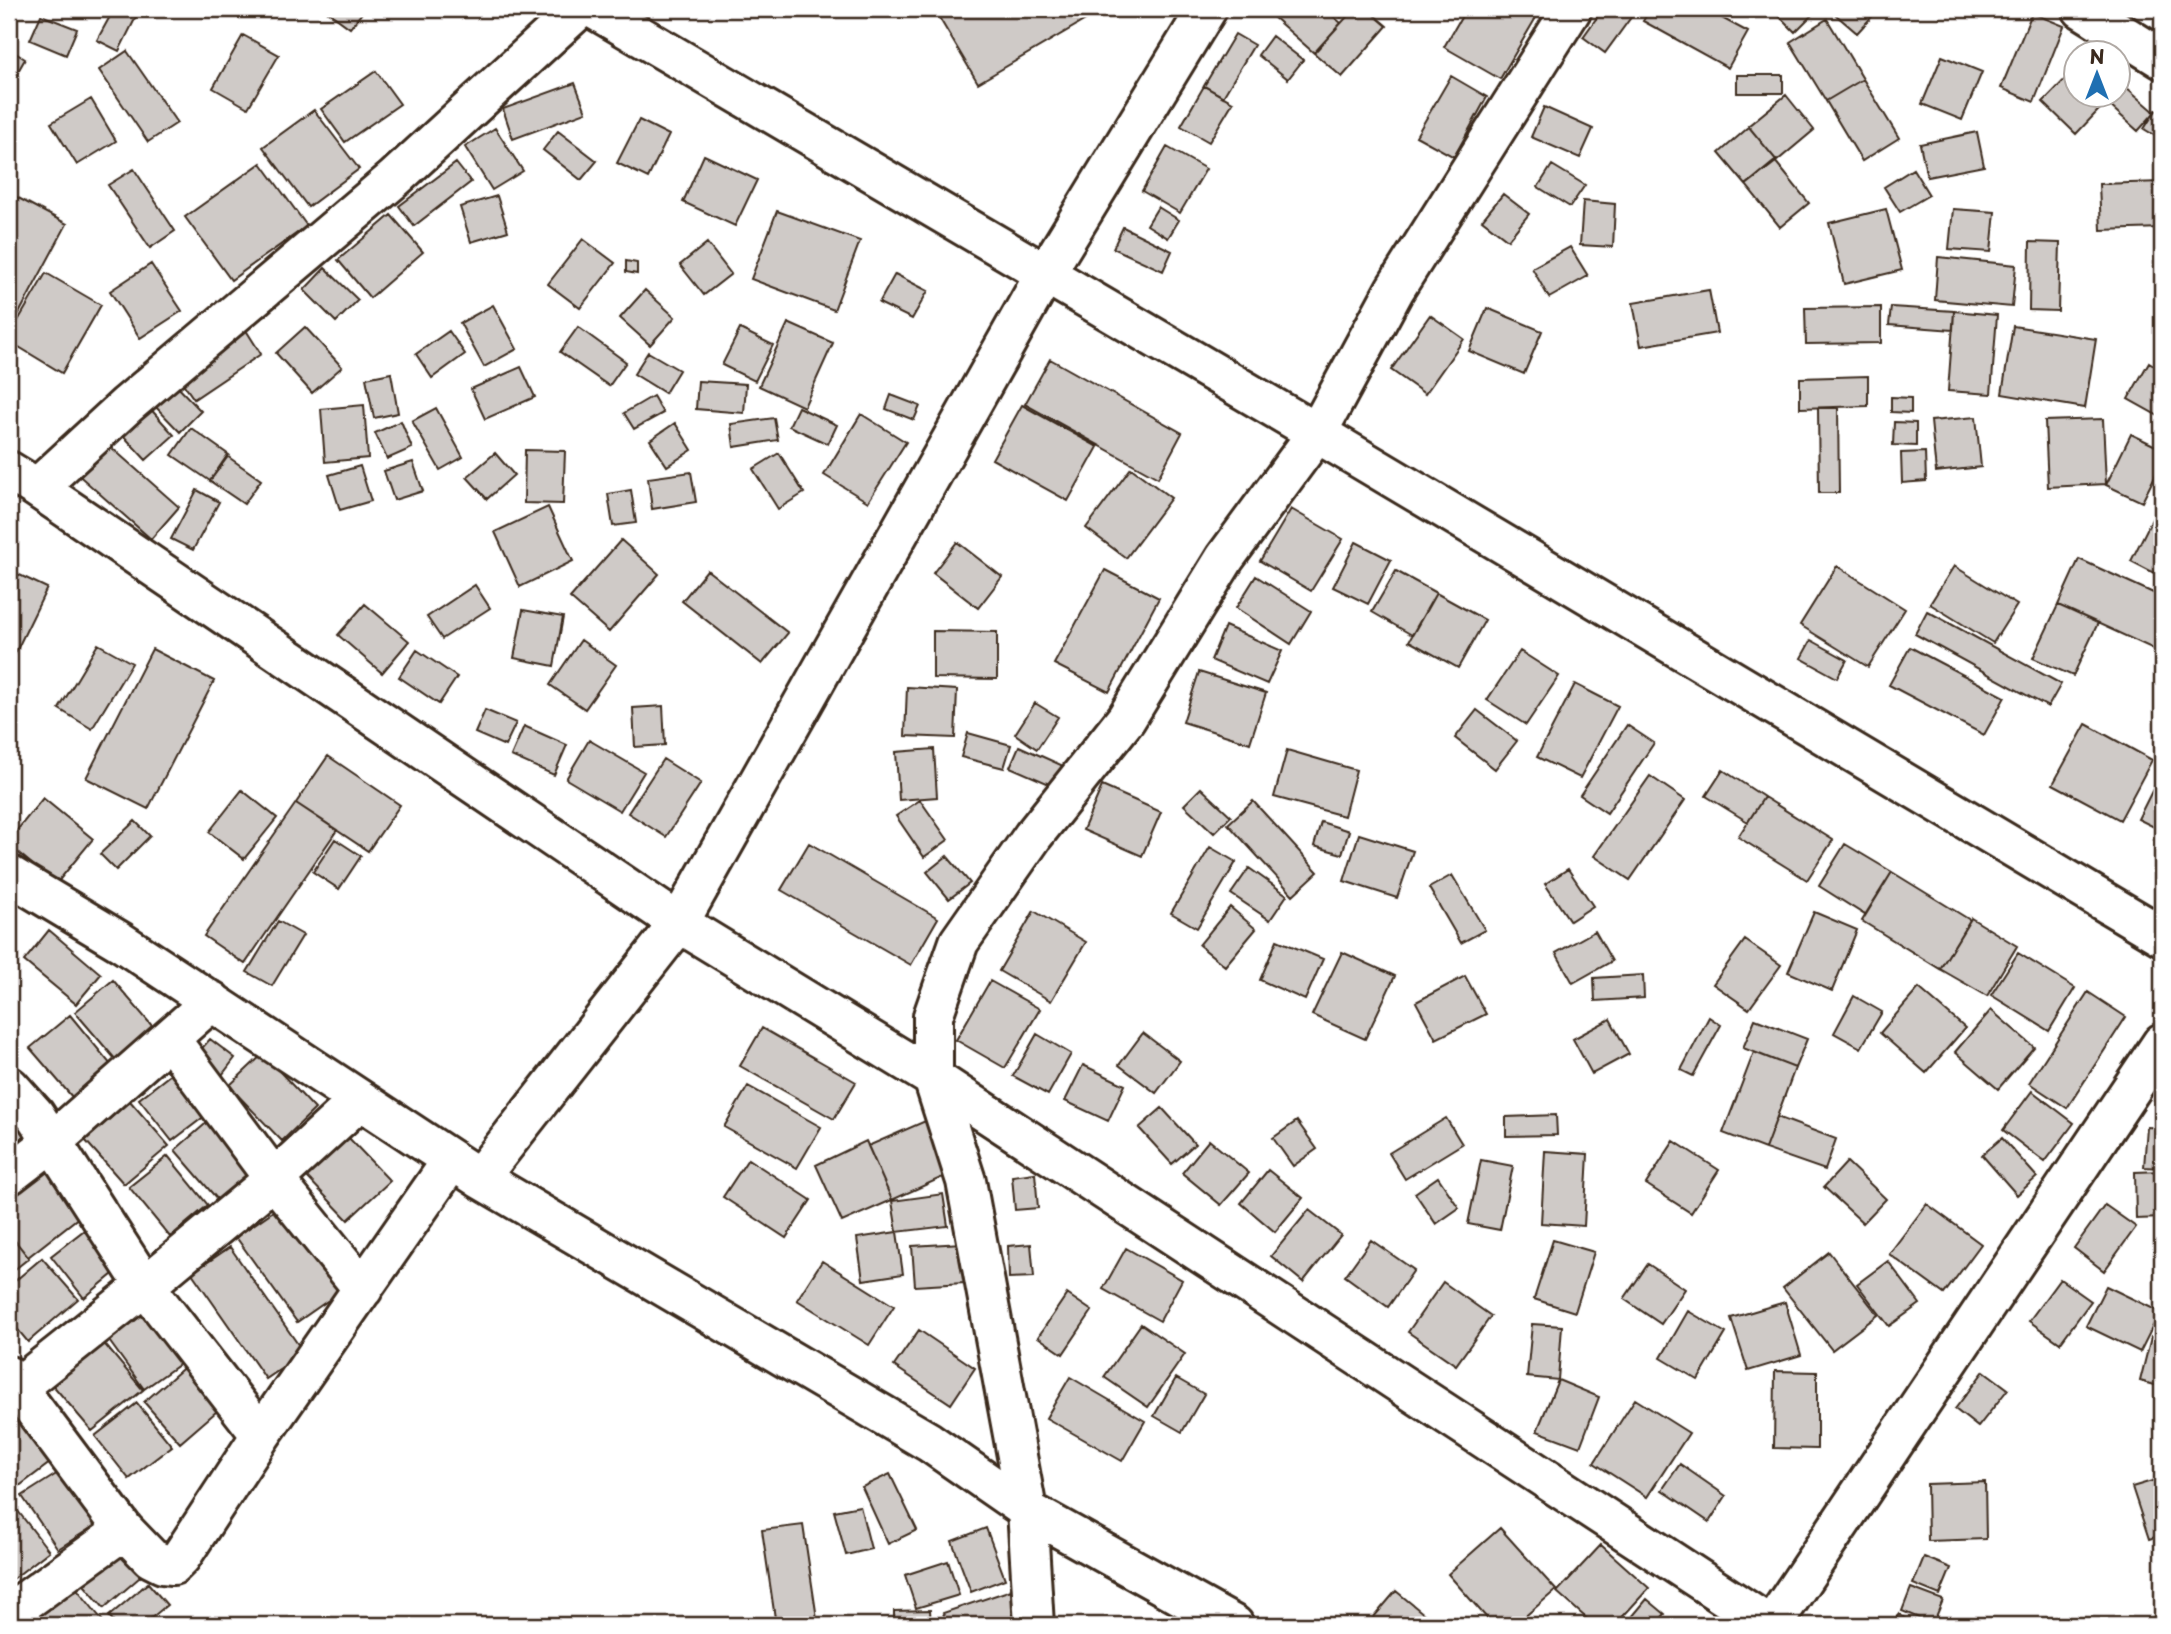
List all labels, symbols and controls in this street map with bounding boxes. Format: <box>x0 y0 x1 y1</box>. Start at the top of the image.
north arrow <box>2062 38 2132 108</box>
text: N <box>2089 42 2105 70</box>

